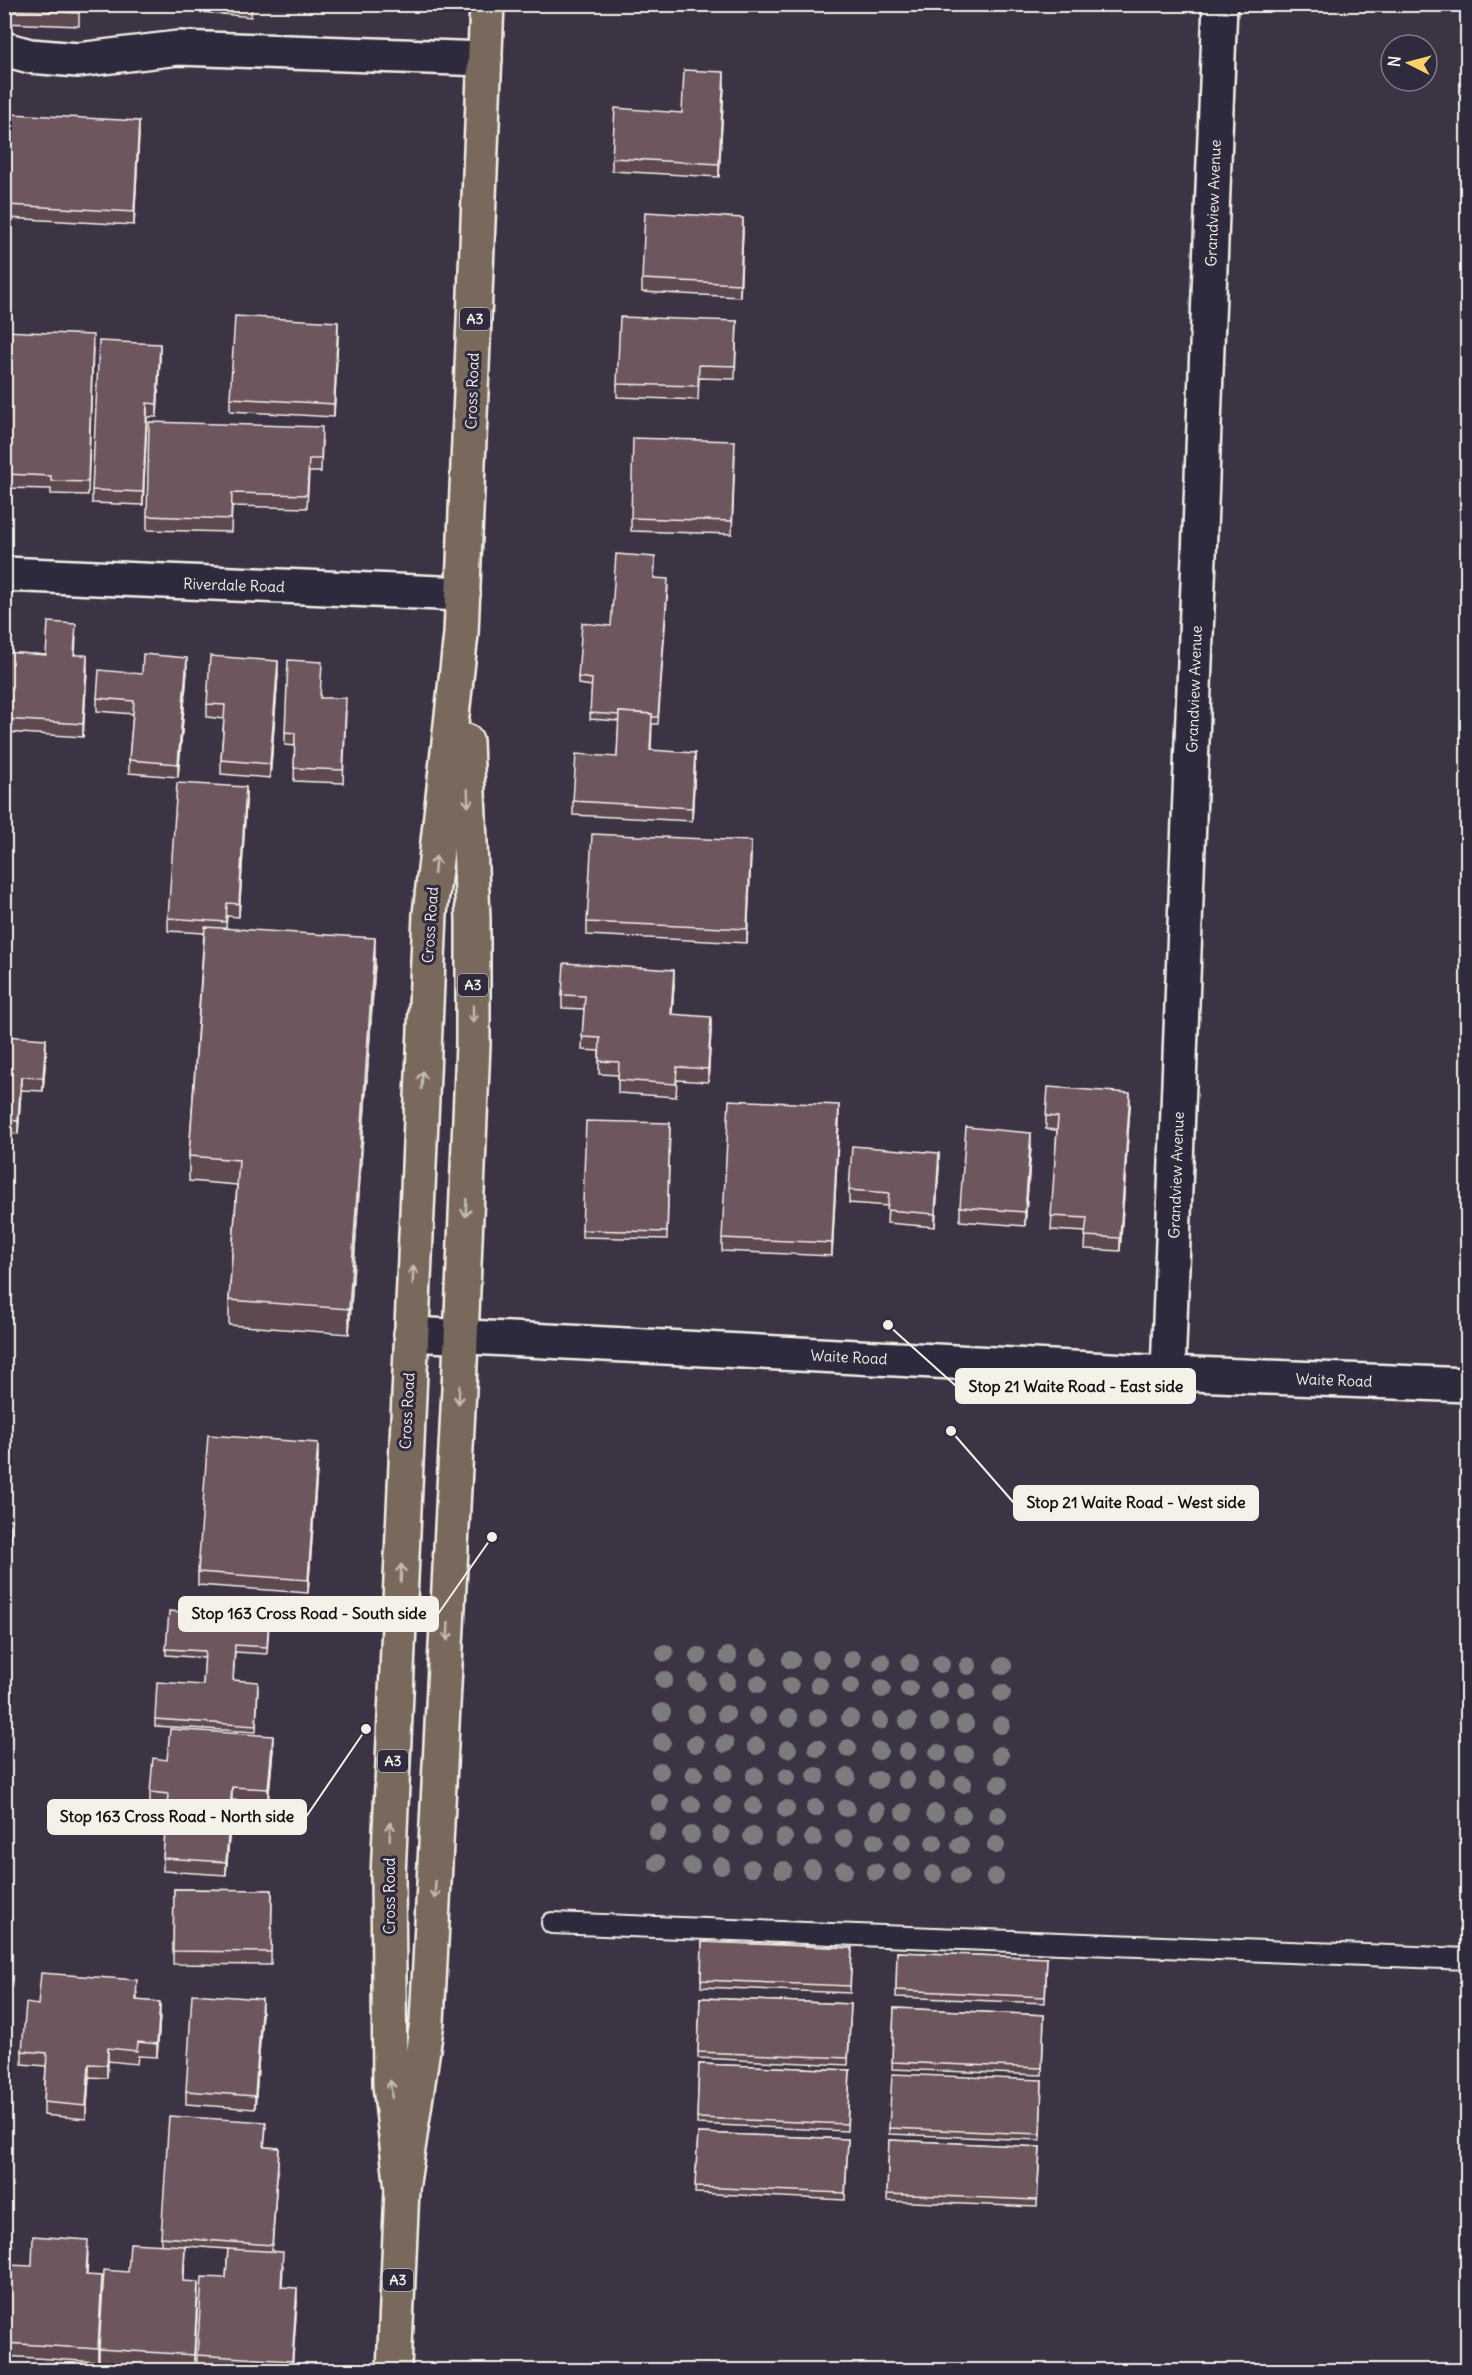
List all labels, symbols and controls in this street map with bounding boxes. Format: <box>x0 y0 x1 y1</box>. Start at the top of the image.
north arrow <box>1379 33 1439 93</box>
text: N <box>1384 55 1405 68</box>
street label: Grandview Avenue <box>1201 139 1225 267</box>
road number: A3 <box>460 308 490 330</box>
street label: Cross Road <box>461 352 483 430</box>
street label: Riverdale Road <box>183 574 285 596</box>
street label: Grandview Avenue <box>1182 625 1206 753</box>
one-way arrow <box>462 787 474 807</box>
one-way arrow <box>430 855 441 875</box>
street label: Cross Road <box>418 886 442 964</box>
road number: A3 <box>458 974 488 996</box>
one-way arrow <box>467 1003 479 1023</box>
one-way arrow <box>416 1071 427 1091</box>
street label: Grandview Avenue <box>1164 1111 1188 1239</box>
one-way arrow <box>460 1198 471 1218</box>
one-way arrow <box>408 1266 419 1286</box>
street label: Waite Road <box>810 1346 888 1369</box>
callout: Stop 21 Waite Road - East side <box>956 1369 1195 1403</box>
street label: Waite Road <box>1295 1369 1373 1391</box>
street label: Cross Road <box>396 1372 419 1450</box>
text: Stop 21 Waite Road - East side <box>969 1376 1184 1397</box>
one-way arrow <box>454 1385 465 1405</box>
callout: Stop 21 Waite Road - West side <box>1014 1486 1258 1520</box>
text: Stop 21 Waite Road - West side <box>1026 1492 1246 1513</box>
one-way arrow <box>395 1564 406 1584</box>
callout: Stop 163 Cross Road - South side <box>179 1597 438 1631</box>
text: Stop 163 Cross Road - South side <box>191 1603 427 1624</box>
one-way arrow <box>442 1621 453 1641</box>
road number: A3 <box>378 1750 408 1772</box>
callout: Stop 163 Cross Road - North side <box>48 1800 306 1834</box>
text: Stop 163 Cross Road - North side <box>60 1806 294 1827</box>
one-way arrow <box>385 1821 396 1841</box>
street label: Cross Road <box>380 1858 399 1934</box>
one-way arrow <box>429 1879 440 1899</box>
one-way arrow <box>385 2079 396 2099</box>
road number: A3 <box>383 2269 413 2291</box>

